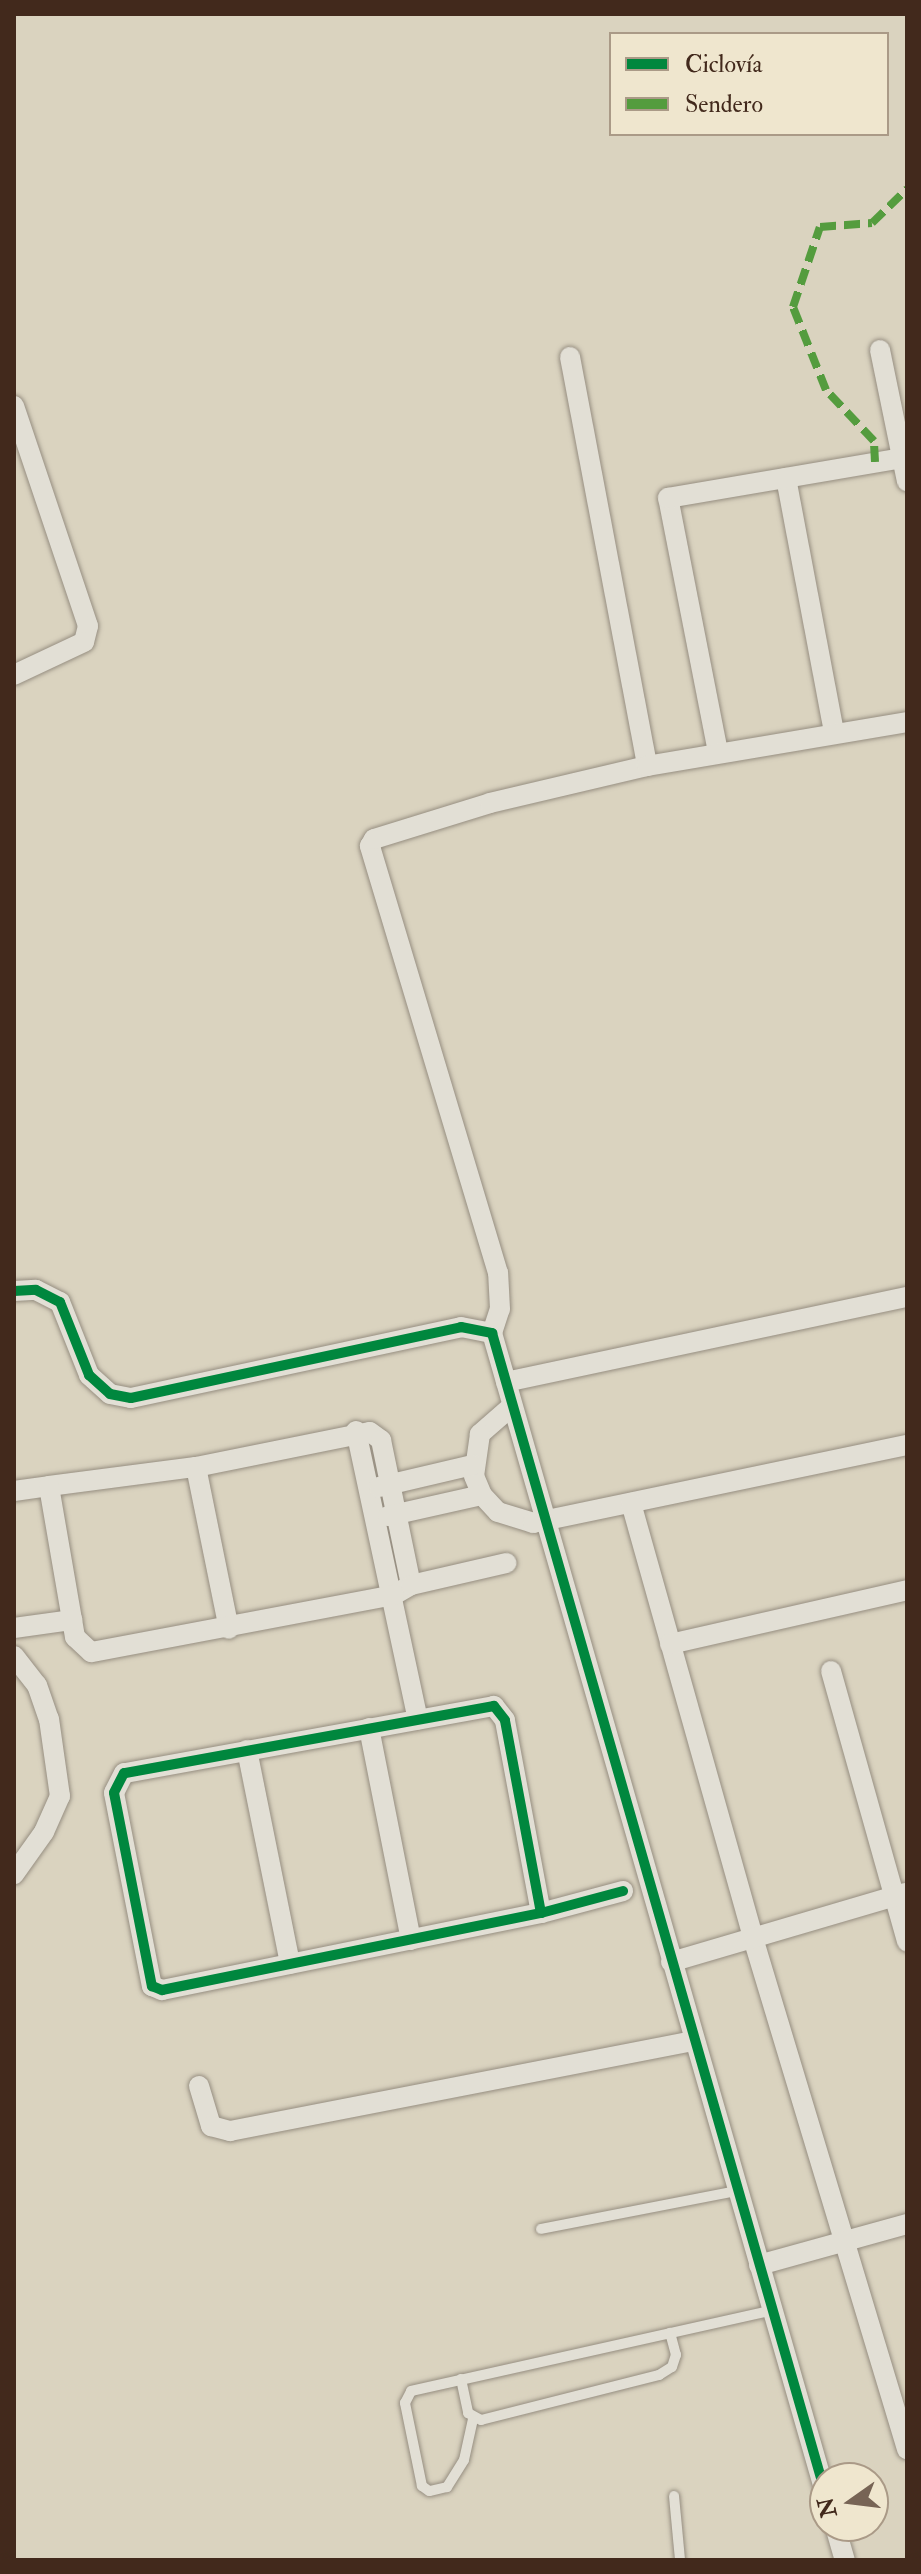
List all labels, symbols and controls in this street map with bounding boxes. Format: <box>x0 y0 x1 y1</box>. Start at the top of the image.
legend <box>609 32 889 136</box>
text: Ciclovía <box>685 49 762 80</box>
text: Sendero <box>685 89 763 120</box>
north arrow <box>809 2462 889 2542</box>
text: N <box>812 2494 844 2520</box>

